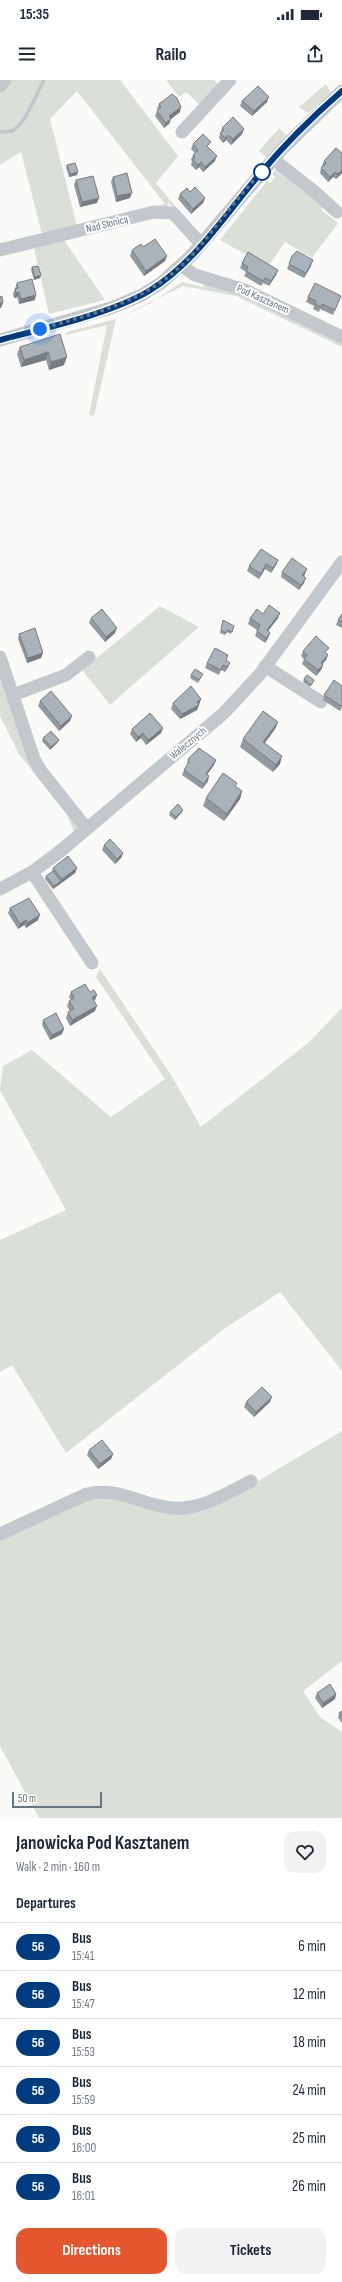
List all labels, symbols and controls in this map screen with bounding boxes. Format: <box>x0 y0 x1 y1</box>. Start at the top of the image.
text: 15:35 <box>20 5 49 24</box>
icon: menu <box>16 43 38 65</box>
icon: share <box>304 43 326 65</box>
text: Railo <box>155 44 187 65</box>
unlabelled marker <box>253 163 271 181</box>
street label: Nad Słonicą <box>85 213 129 235</box>
street label: Pod Kasztanem <box>235 282 291 316</box>
your location <box>30 319 50 339</box>
street label: Walecznych <box>167 724 209 762</box>
scale bar <box>12 1790 102 1809</box>
text: 50 m <box>18 1792 36 1805</box>
button: heart <box>284 1831 326 1873</box>
text: Janowicka Pod Kasztanem <box>16 1832 189 1855</box>
text: Walk · 2 min · 160 m <box>16 1859 100 1875</box>
text: Departures <box>16 1894 76 1913</box>
text: Bus <box>72 1929 91 1948</box>
text: 6 min <box>298 1937 326 1956</box>
text: 56 <box>32 1938 44 1955</box>
text: 15:41 <box>72 1948 94 1964</box>
text: Bus <box>72 1977 91 1996</box>
text: 12 min <box>293 1985 326 2004</box>
text: 56 <box>32 1986 44 2003</box>
text: 15:47 <box>72 1996 95 2012</box>
text: Bus <box>72 2025 91 2044</box>
text: 18 min <box>293 2033 326 2052</box>
text: 56 <box>32 2034 44 2051</box>
text: 15:53 <box>72 2044 95 2060</box>
text: Bus <box>72 2073 91 2092</box>
text: 24 min <box>292 2081 326 2100</box>
text: 56 <box>32 2082 44 2099</box>
text: 15:59 <box>72 2092 95 2108</box>
text: Bus <box>72 2121 91 2140</box>
text: 25 min <box>293 2129 326 2148</box>
text: 56 <box>32 2130 44 2147</box>
text: 16:00 <box>72 2140 96 2156</box>
text: Bus <box>72 2169 91 2188</box>
text: 26 min <box>292 2177 326 2196</box>
text: 56 <box>32 2178 44 2195</box>
text: 16:01 <box>72 2188 95 2204</box>
button: Directions <box>16 2228 167 2274</box>
button: Tickets <box>175 2228 326 2274</box>

